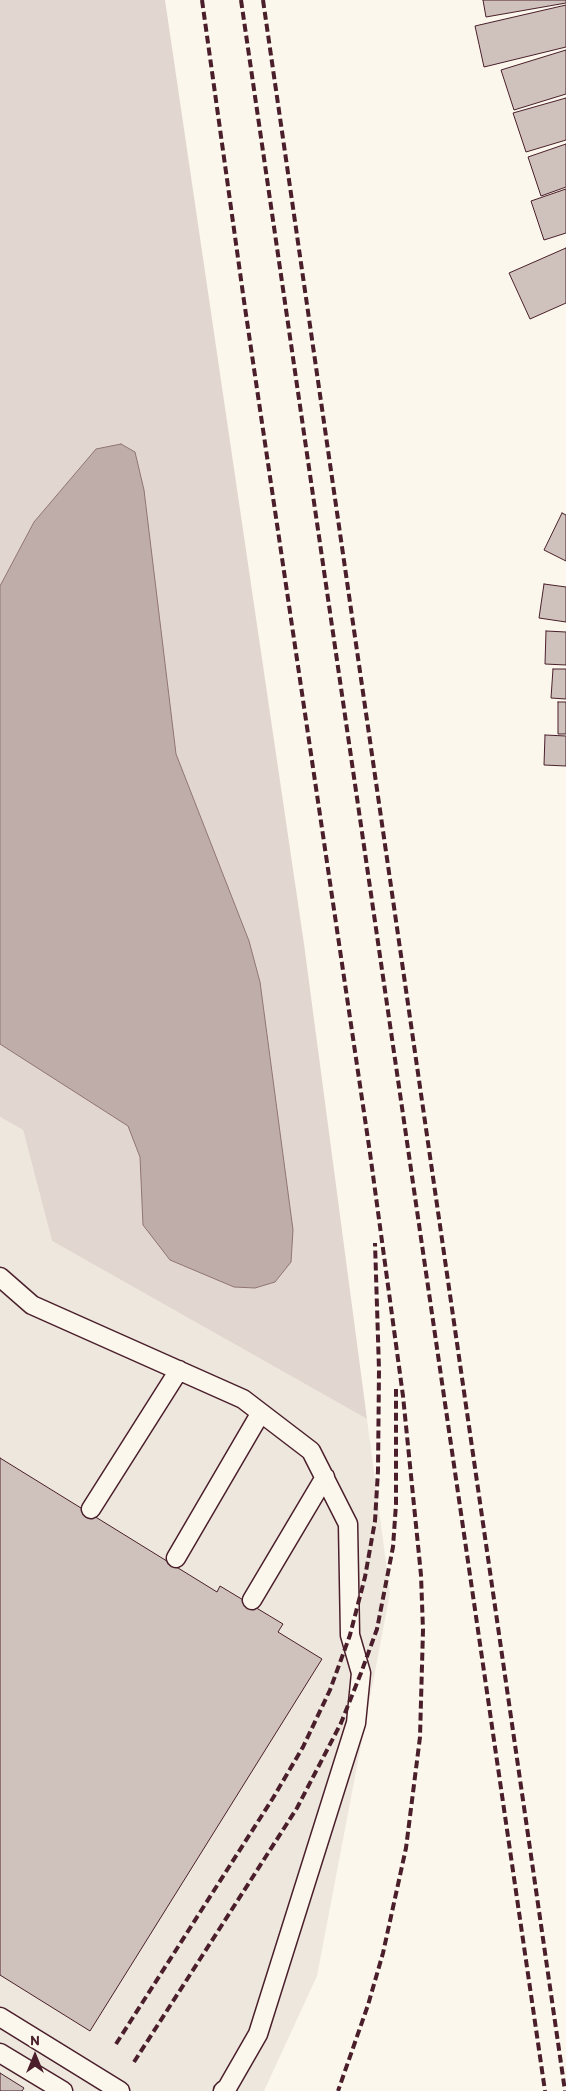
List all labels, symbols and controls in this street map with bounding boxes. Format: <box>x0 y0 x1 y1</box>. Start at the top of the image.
north arrow <box>10 2031 60 2081</box>
text: N <box>30 2032 40 2049</box>

